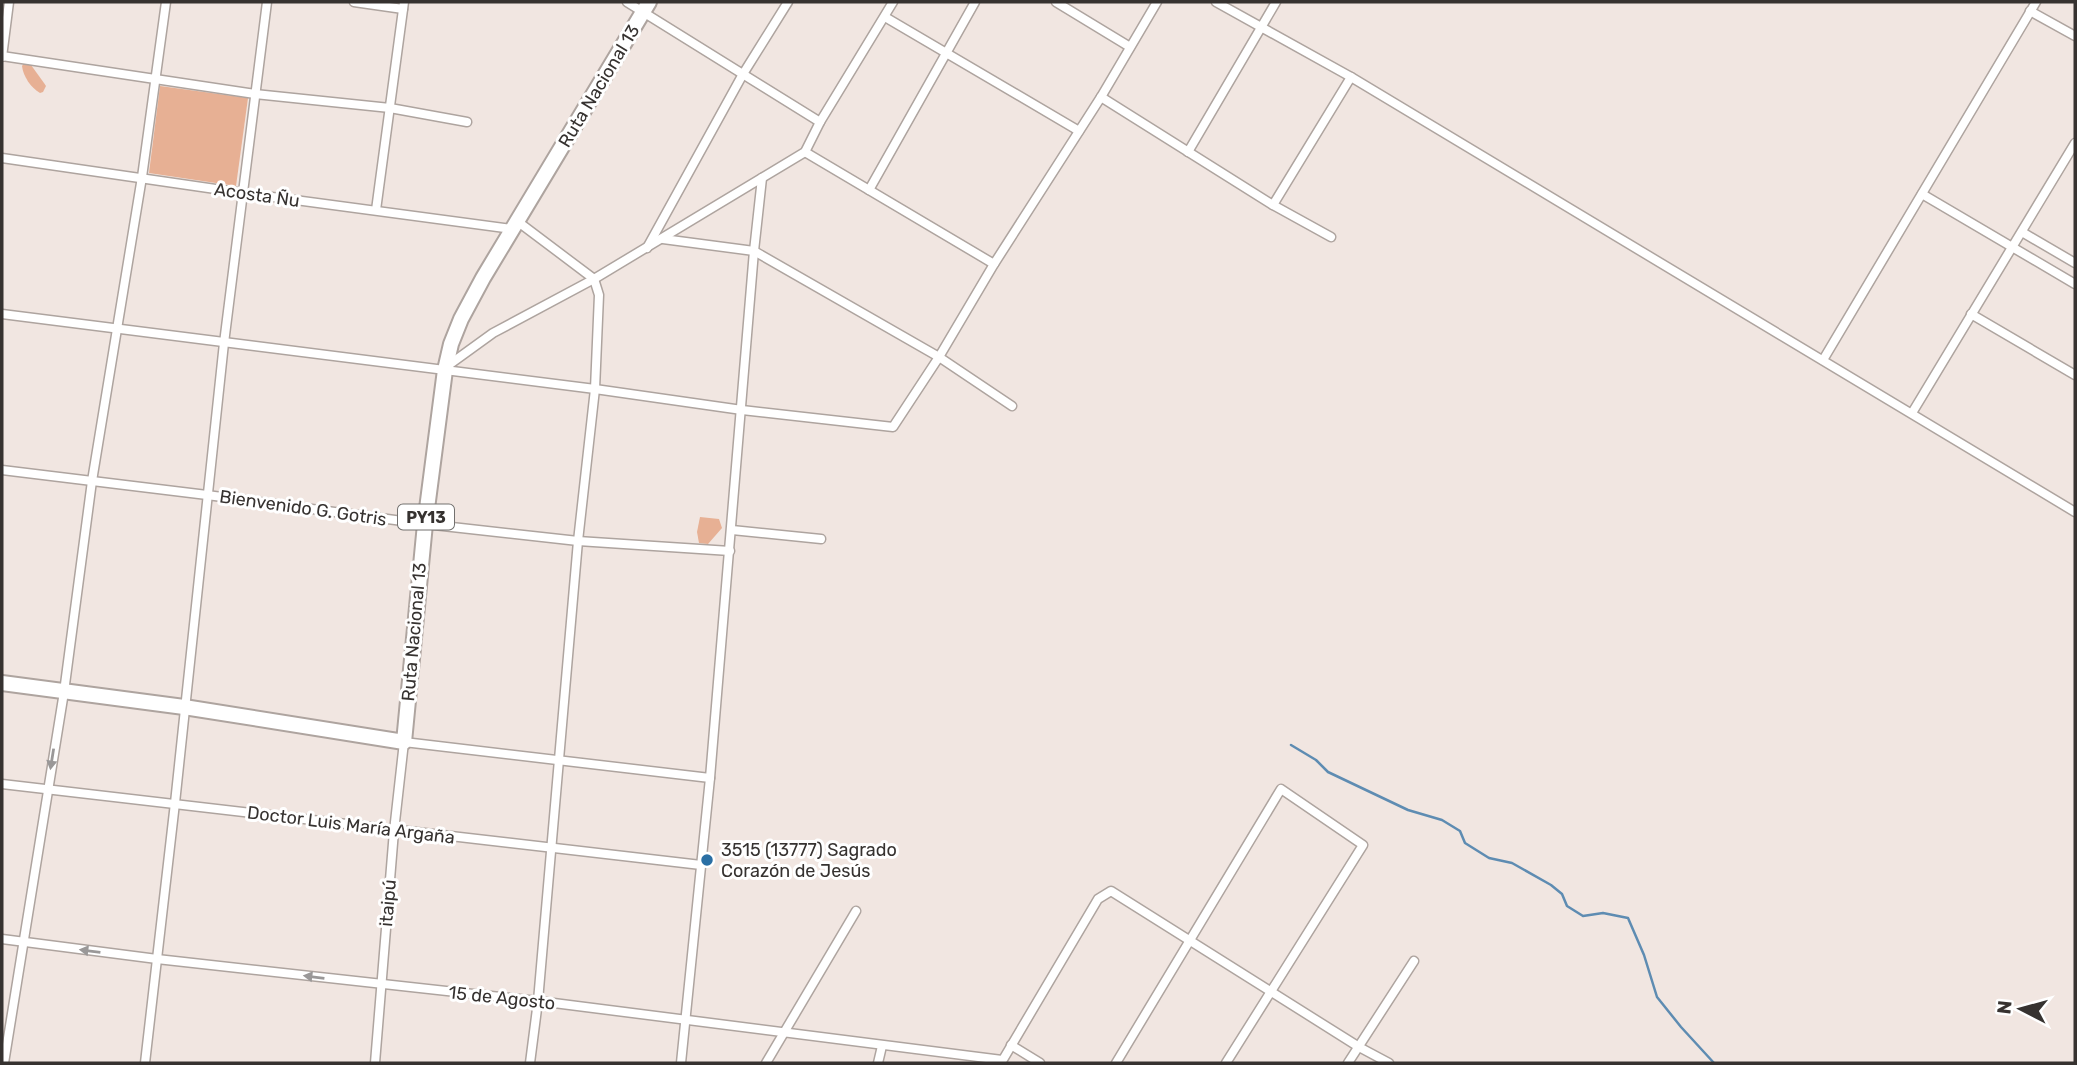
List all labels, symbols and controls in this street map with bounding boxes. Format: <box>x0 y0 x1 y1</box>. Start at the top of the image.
street label: Ruta Nacional 13 <box>554 21 644 151</box>
street label: Acosta Ñu <box>213 178 301 212</box>
street label: Bienvenido G. Gotris <box>218 485 388 531</box>
road number: PY13 <box>398 504 454 530</box>
street label: Ruta Nacional 13 <box>397 562 431 702</box>
one-way arrow <box>47 748 58 770</box>
street label: Doctor Luis María Argaña <box>246 801 456 849</box>
place label: 3515 (13777) Sagrado Corazón de Jesús <box>721 839 897 882</box>
marker: 3515 (13777) Sagrado Corazón de Jesús <box>699 852 715 868</box>
street label: itaipú <box>375 879 401 927</box>
one-way arrow <box>79 945 101 956</box>
one-way arrow <box>303 971 325 982</box>
north arrow <box>1986 974 2056 1044</box>
street label: 15 de Agosto <box>448 981 556 1015</box>
text: N <box>1992 999 2017 1015</box>

